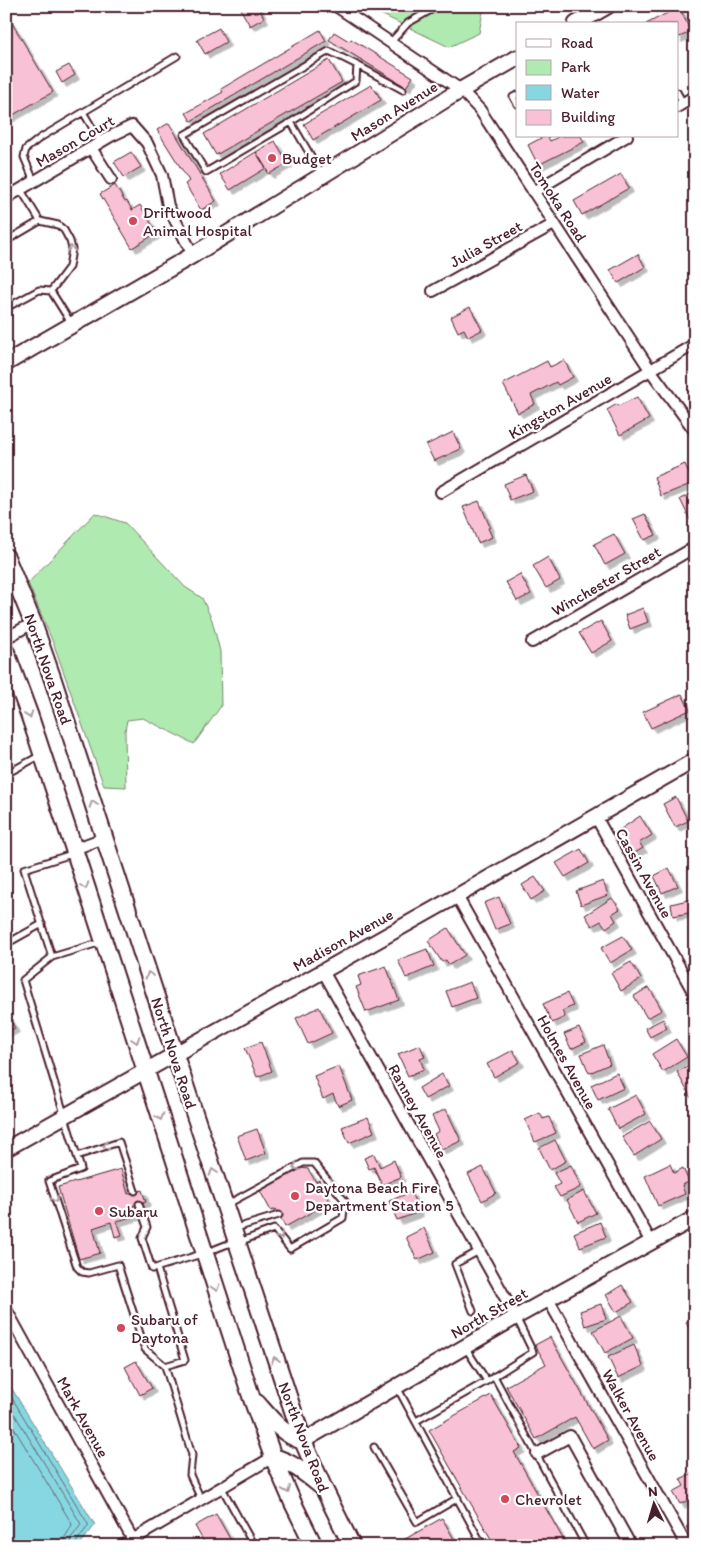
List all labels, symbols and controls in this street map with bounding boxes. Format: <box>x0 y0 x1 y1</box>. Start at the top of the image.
legend <box>516 22 678 138</box>
text: Road <box>561 34 594 52</box>
text: Park <box>561 58 591 76</box>
street label: Mason Avenue <box>347 77 441 145</box>
text: Water <box>561 84 600 102</box>
text: Building <box>561 108 615 126</box>
street label: Mason Court <box>32 111 118 171</box>
place label: Budget <box>282 149 332 168</box>
marker: Budget <box>266 152 278 164</box>
street label: Tomoka Road <box>525 158 591 246</box>
place label: Driftwood Animal Hospital <box>143 203 252 240</box>
marker: Driftwood Animal Hospital <box>127 215 139 227</box>
street label: Julia Street <box>447 216 525 272</box>
one-way arrow <box>65 245 76 253</box>
street label: Kingston Avenue <box>505 369 615 443</box>
street label: Winchester Street <box>548 542 664 620</box>
street label: North Nova Road <box>20 611 76 727</box>
one-way arrow <box>23 710 33 718</box>
one-way arrow <box>89 800 99 808</box>
street label: Cassin Avenue <box>612 825 676 921</box>
one-way arrow <box>80 881 90 889</box>
street label: Madison Avenue <box>290 904 397 975</box>
one-way arrow <box>144 971 154 980</box>
street label: North Nova Road <box>147 995 201 1112</box>
street label: Holmes Avenue <box>533 1011 601 1113</box>
one-way arrow <box>130 1035 140 1044</box>
street label: Ranney Avenue <box>384 1061 452 1161</box>
one-way arrow <box>155 1112 165 1120</box>
one-way arrow <box>103 1141 111 1151</box>
one-way arrow <box>293 1160 302 1170</box>
one-way arrow <box>209 1169 219 1177</box>
place label: Daytona Beach Fire Department Station 5 <box>305 1178 454 1215</box>
marker: Daytona Beach Fire Department Station 5 <box>289 1190 301 1202</box>
one-way arrow <box>49 1194 59 1203</box>
place label: Subaru <box>109 1202 158 1221</box>
marker: Subaru <box>93 1205 105 1217</box>
one-way arrow <box>274 1230 282 1239</box>
one-way arrow <box>210 1283 220 1292</box>
street label: North Street <box>447 1283 531 1343</box>
place label: Subaru of Daytona <box>131 1310 199 1347</box>
marker: Subaru of Daytona <box>115 1322 127 1334</box>
one-way arrow <box>271 1356 281 1365</box>
street label: Walker Avenue <box>598 1366 664 1464</box>
street label: Mark Avenue <box>53 1373 113 1461</box>
street label: North Nova Road <box>274 1379 334 1495</box>
north arrow <box>628 1480 678 1530</box>
text: N <box>647 1483 658 1500</box>
one-way arrow <box>281 1485 292 1494</box>
place label: Chevrolet <box>515 1490 582 1509</box>
marker: Chevrolet <box>499 1493 511 1505</box>

